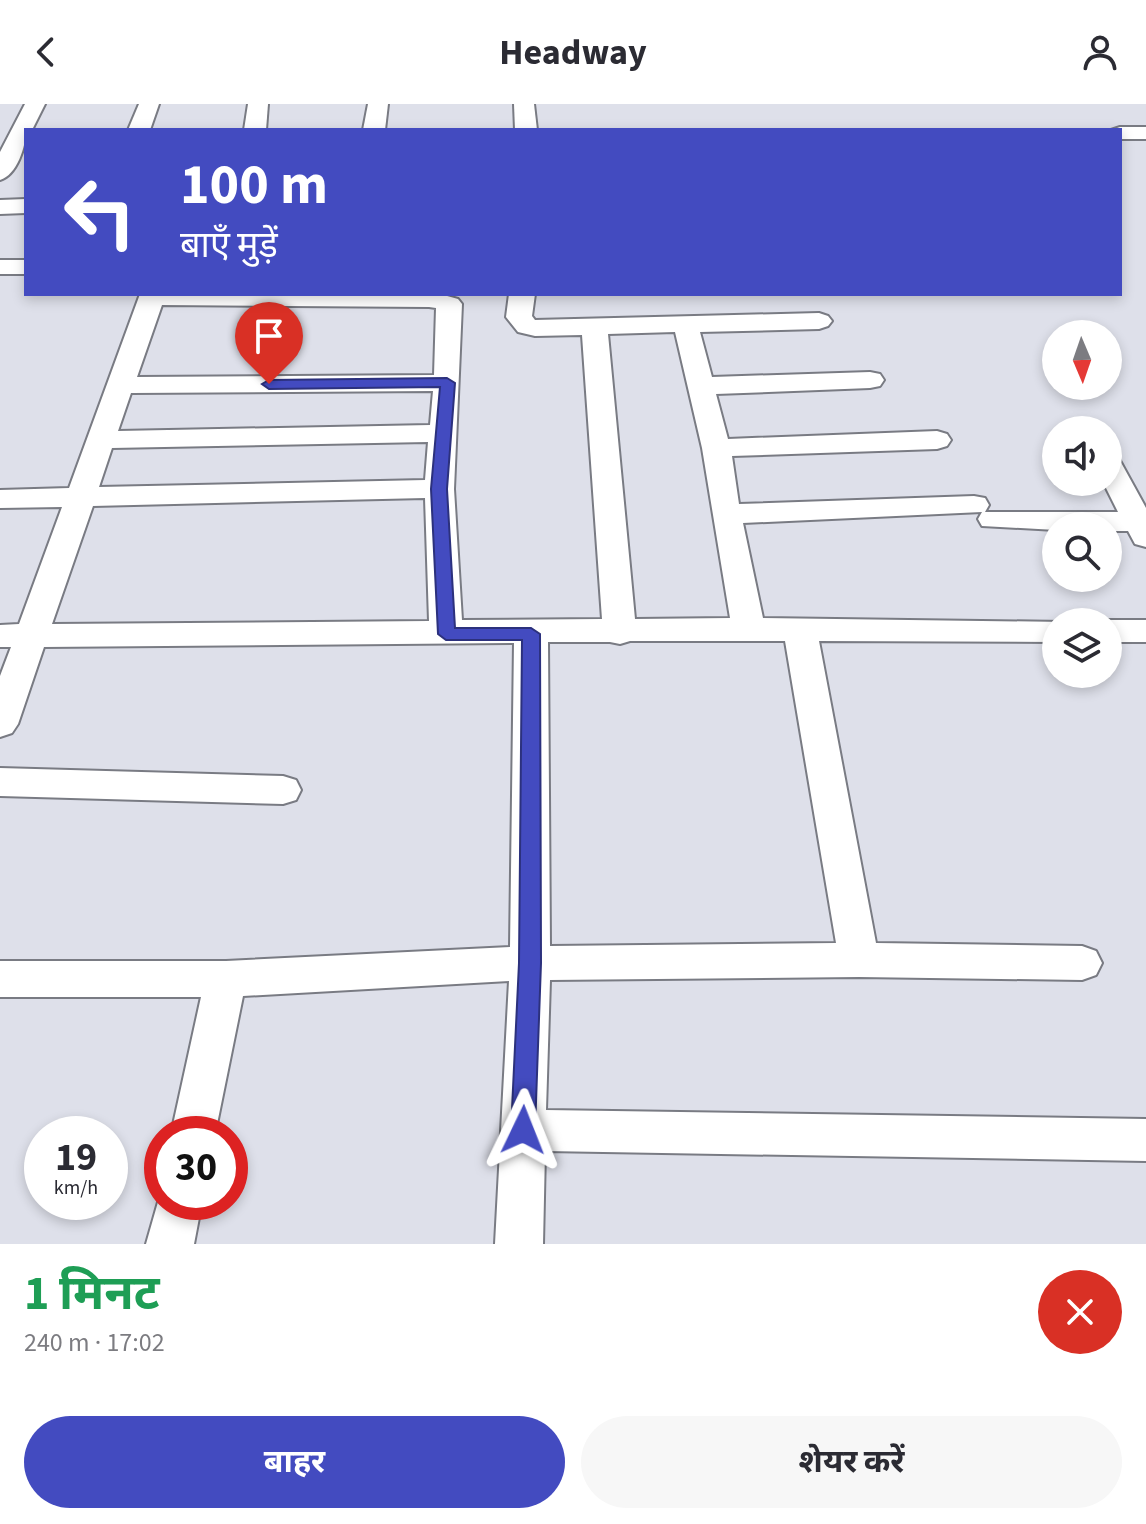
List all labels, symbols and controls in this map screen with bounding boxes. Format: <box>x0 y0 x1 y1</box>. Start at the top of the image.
text: Headway <box>499 27 647 78</box>
icon: back <box>24 30 68 74</box>
icon: person <box>1078 30 1122 74</box>
text: 100 m <box>180 146 328 225</box>
icon: left <box>48 160 152 264</box>
text: बाएँ मुड़ें <box>180 220 278 271</box>
pin <box>235 302 303 384</box>
icon: arrive <box>247 314 291 358</box>
north arrow <box>1042 320 1122 400</box>
map controls <box>1042 320 1122 688</box>
button: sound <box>1042 416 1122 496</box>
button: search <box>1042 512 1122 592</box>
button: layers <box>1042 608 1122 688</box>
position arrow <box>481 1088 565 1172</box>
speed limit sign: 30 <box>144 1116 248 1220</box>
text: 19 <box>55 1129 97 1186</box>
text: km/h <box>54 1174 98 1202</box>
text: 1 मिनट <box>24 1260 160 1328</box>
button: close <box>1038 1270 1122 1354</box>
text: 240 m · 17:02 <box>24 1324 165 1361</box>
button: बाहर <box>24 1416 565 1508</box>
button: शेयर करें <box>581 1416 1122 1508</box>

